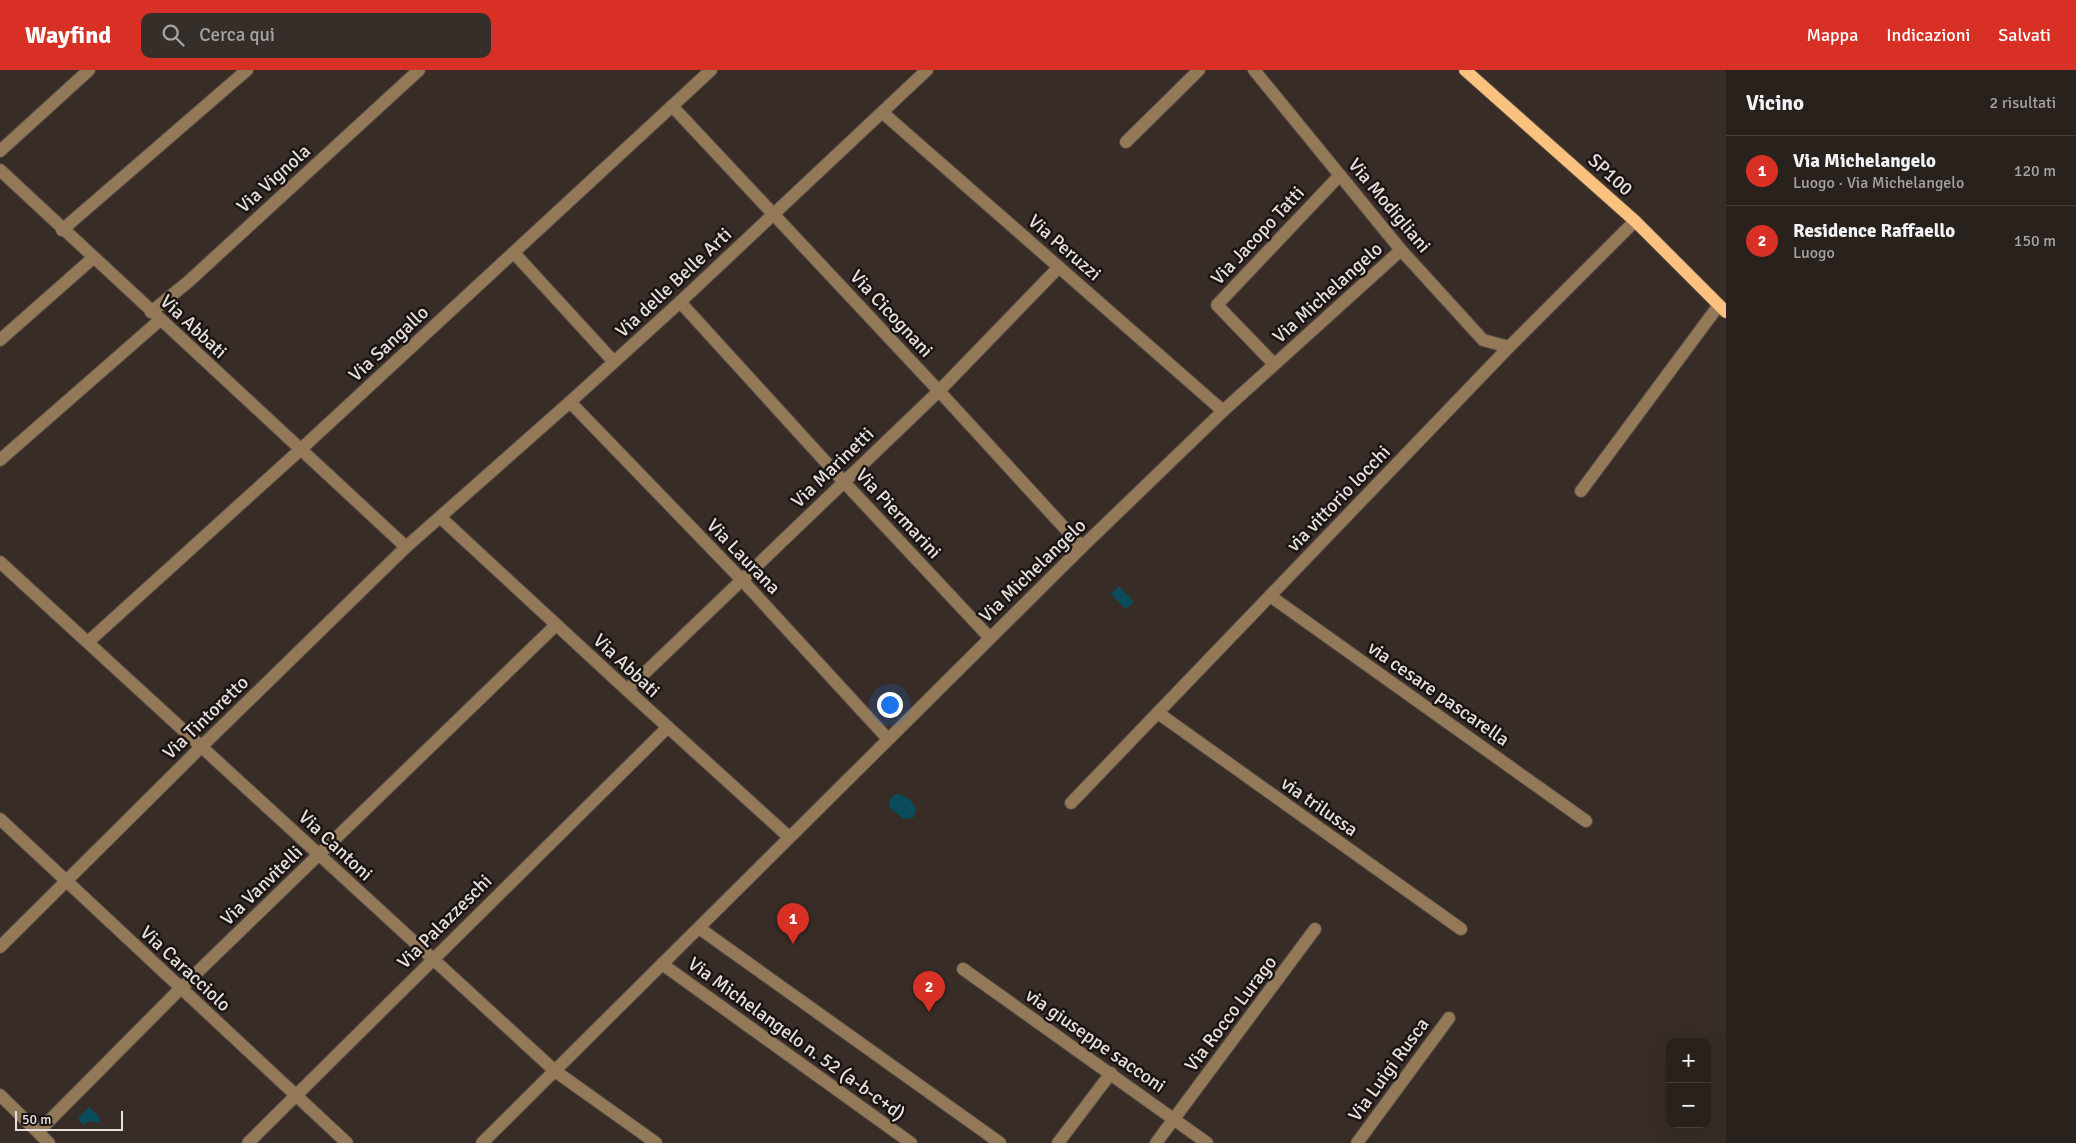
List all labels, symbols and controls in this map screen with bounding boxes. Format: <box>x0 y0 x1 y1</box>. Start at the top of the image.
search box <box>141 13 491 58</box>
text: Wayfind <box>25 20 111 50</box>
icon: search <box>159 21 187 49</box>
text: Cerca qui <box>199 23 275 47</box>
text: Mappa <box>1806 24 1858 46</box>
text: Indicazioni <box>1886 24 1970 46</box>
text: Salvati <box>1998 24 2051 46</box>
text: Vicino <box>1746 90 1804 116</box>
text: 2 risultati <box>1990 93 2056 113</box>
street label: Via Vignola <box>232 139 316 218</box>
street label: SP100 <box>1583 148 1638 201</box>
text: Via Michelangelo <box>1793 149 1936 173</box>
street label: Via Modigliani <box>1343 153 1436 258</box>
text: 1 <box>1758 161 1766 181</box>
text: 120 m <box>2014 161 2056 181</box>
text: Luogo · Via Michelangelo <box>1793 173 1964 193</box>
street label: Via Jacopo Tatti <box>1206 181 1310 290</box>
street label: Via Peruzzi <box>1023 209 1106 286</box>
text: Residence Raffaello <box>1793 219 1955 243</box>
street label: Via delle Belle Arti <box>611 223 737 343</box>
text: 2 <box>1758 231 1766 251</box>
text: 150 m <box>2014 231 2056 251</box>
street label: Via Michelangelo <box>1268 237 1388 348</box>
text: Luogo <box>1793 243 1835 263</box>
street label: Via Cicognani <box>845 265 938 362</box>
street label: Via Abbati <box>155 290 232 364</box>
street label: Via Sangallo <box>344 301 434 387</box>
street label: Via Marinetti <box>786 422 879 513</box>
street label: via vittorio locchi <box>1282 440 1396 557</box>
street label: Via Piermarini <box>850 463 946 564</box>
street label: Via Laurana <box>701 514 785 600</box>
street label: Via Michelangelo <box>974 514 1091 628</box>
street label: Via Abbati <box>588 629 665 703</box>
street label: via cesare pascarella <box>1363 636 1514 752</box>
street label: Via Tintoretto <box>158 671 254 765</box>
your location <box>877 692 903 718</box>
street label: via trilussa <box>1276 772 1363 842</box>
street label: Via Cantoni <box>293 805 378 886</box>
street label: Via Vanvitelli <box>216 841 308 931</box>
street label: Via Palazzeschi <box>392 869 497 974</box>
pin: 1 <box>777 903 809 944</box>
street label: Via Caracciolo <box>135 921 236 1017</box>
street label: Via Rocco Lurago <box>1179 951 1282 1076</box>
street label: Via Michelangelo n. 52 (a-b-c+d) <box>683 952 910 1126</box>
pin: 2 <box>913 971 945 1012</box>
street label: via giuseppe sacconi <box>1021 984 1170 1098</box>
street label: Via Luigi Rusca <box>1343 1013 1434 1126</box>
map controls <box>1666 1038 1711 1128</box>
button: + <box>1666 1038 1711 1083</box>
button: − <box>1666 1083 1711 1128</box>
scale bar <box>15 1108 122 1131</box>
text: 50 m <box>22 1111 51 1128</box>

